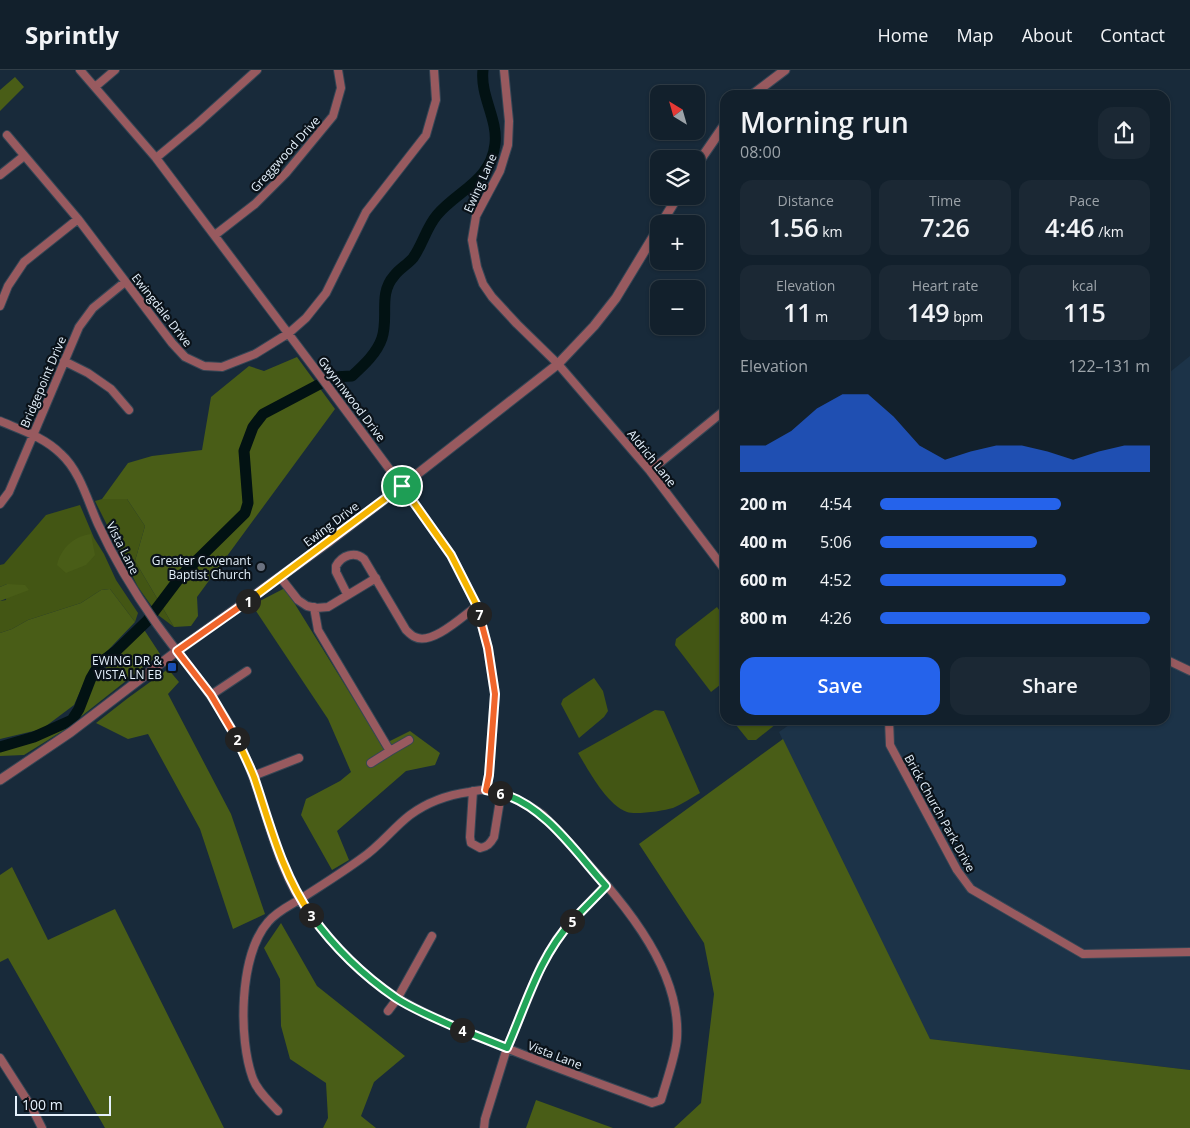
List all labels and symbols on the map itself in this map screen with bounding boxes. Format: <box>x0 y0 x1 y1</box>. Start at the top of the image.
north arrow <box>650 85 705 140</box>
street label: Greggwood Drive <box>246 112 324 196</box>
street label: Ewing Lane <box>459 151 501 215</box>
street label: Ewingdale Drive <box>128 270 196 351</box>
street label: Bridgepoint Drive <box>16 333 70 430</box>
street label: Gwynnwood Drive <box>314 353 390 445</box>
street label: Aldrich Lane <box>624 426 681 490</box>
pin <box>381 465 423 507</box>
street label: Ewing Drive <box>300 497 362 550</box>
street label: Vista Lane <box>102 519 144 577</box>
place label: Greater Covenant Baptist Church <box>152 552 251 583</box>
marker: Greater Covenant Baptist Church <box>255 561 267 573</box>
pin: 1 <box>236 588 260 614</box>
pin: 7 <box>466 602 492 626</box>
place label: EWING DR & VISTA LN EB <box>92 652 162 683</box>
marker: EWING DR & VISTA LN EB <box>166 661 178 673</box>
pin: 2 <box>224 726 250 752</box>
street label: Brick Church Park Drive <box>901 751 980 875</box>
pin: 6 <box>488 780 512 806</box>
pin: 3 <box>298 902 324 928</box>
pin: 5 <box>560 908 584 934</box>
pin: 4 <box>450 1018 474 1042</box>
street label: Vista Lane <box>525 1037 585 1073</box>
scale bar <box>15 1093 111 1116</box>

